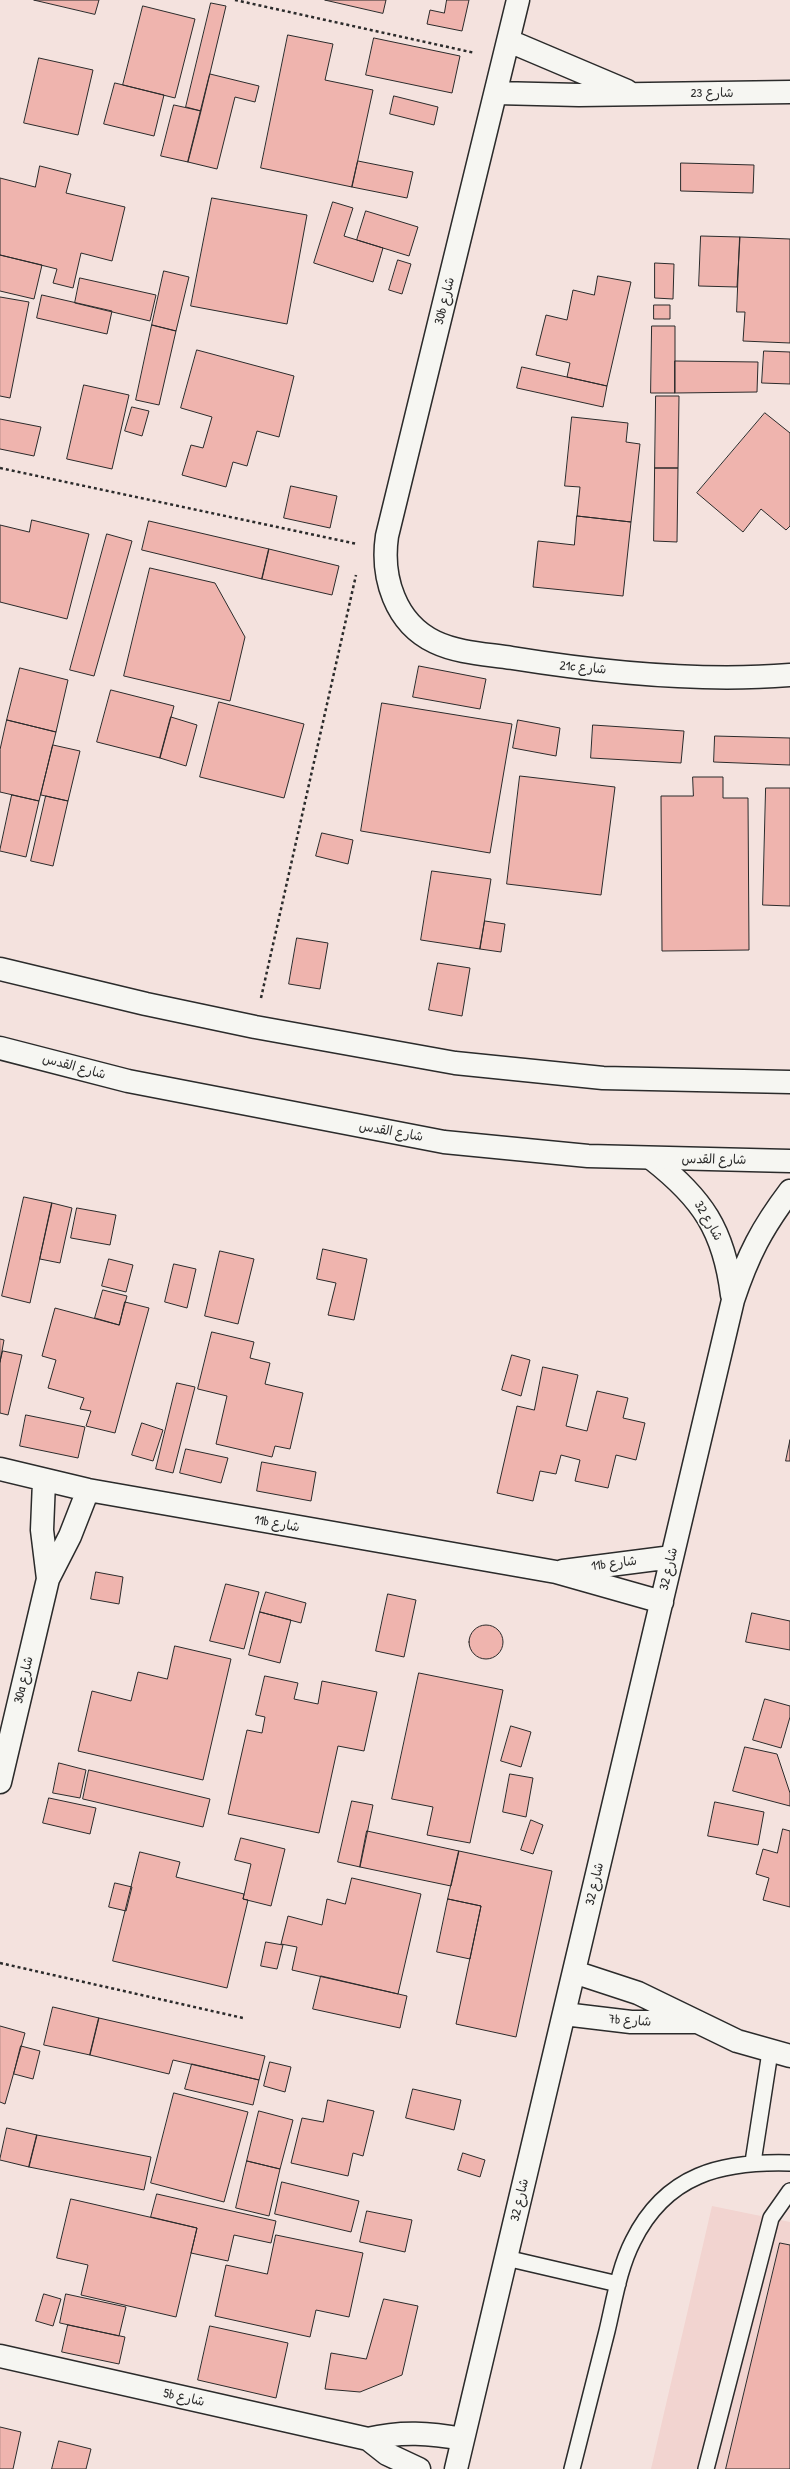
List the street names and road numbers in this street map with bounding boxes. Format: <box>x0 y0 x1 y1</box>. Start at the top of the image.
street label: شارع 23 <box>690 86 734 102</box>
street label: 30b شارع <box>432 276 458 326</box>
street label: 21c شارع <box>559 658 607 678</box>
street label: شارع القدس <box>41 1051 107 1083</box>
street label: شارع القدس <box>358 1119 424 1145</box>
street label: شارع القدس <box>681 1152 747 1168</box>
street label: شارع 32 <box>690 1198 726 1244</box>
street label: 11b شارع <box>253 1512 301 1536</box>
street label: شارع 32 <box>657 1546 681 1592</box>
street label: 11b شارع <box>590 1553 638 1575</box>
street label: 30a شارع <box>11 1655 37 1705</box>
street label: شارع 32 <box>583 1861 607 1907</box>
street label: 7b شارع <box>608 2012 652 2030</box>
street label: شارع 32 <box>508 2177 532 2223</box>
street label: 5b شارع <box>162 2386 206 2410</box>

